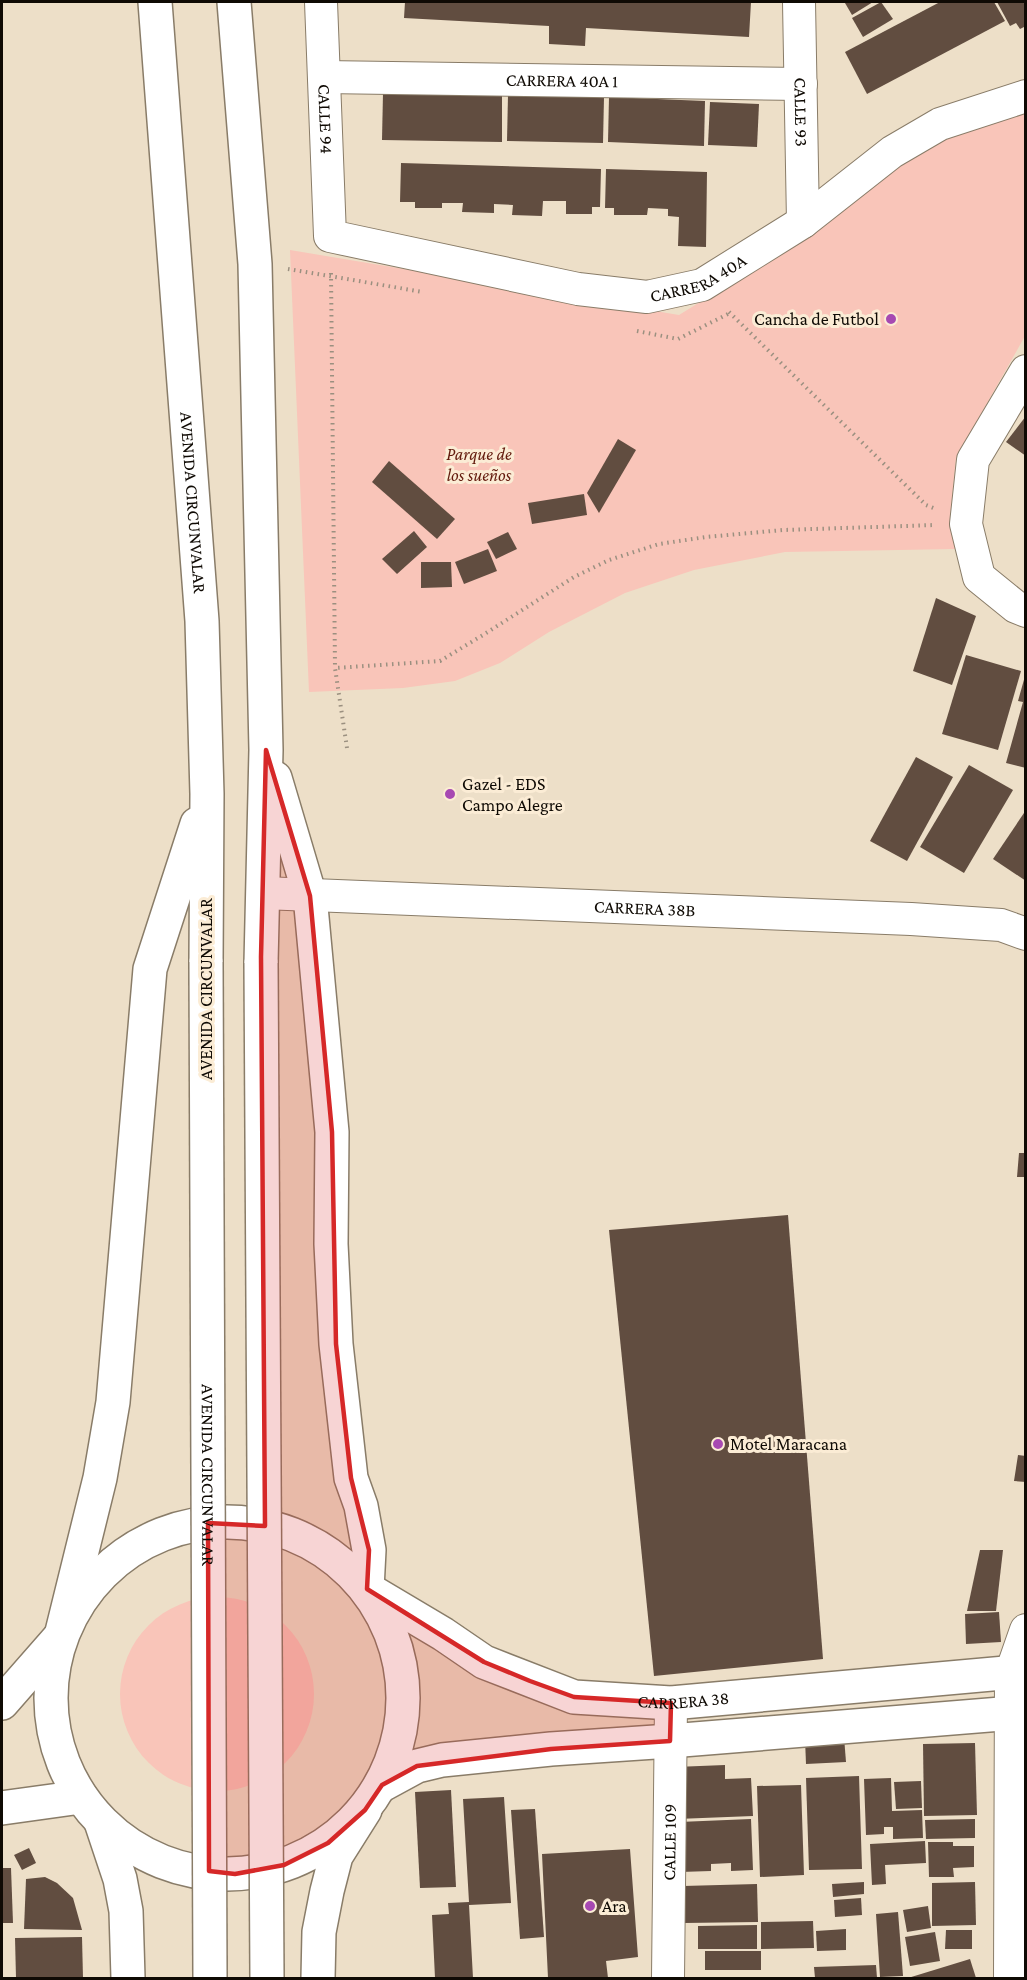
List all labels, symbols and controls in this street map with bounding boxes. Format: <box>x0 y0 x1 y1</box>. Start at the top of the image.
street label: CARRERA 40A 1 <box>506 70 618 91</box>
street label: CALLE 93 <box>790 77 812 147</box>
street label: CALLE 94 <box>314 84 337 154</box>
street label: CARRERA 40A <box>648 250 750 306</box>
place label: Cancha de Futbol <box>754 309 879 329</box>
marker: Cancha de Futbol <box>884 312 898 326</box>
street label: AVENIDA CIRCUNVALAR <box>176 411 210 595</box>
park label: Parque de los sueños <box>446 444 512 485</box>
place label: Gazel - EDS Campo Alegre <box>462 774 563 815</box>
marker: Gazel - EDS Campo Alegre <box>443 787 457 801</box>
street label: CARRERA 38B <box>594 896 696 920</box>
street label: AVENIDA CIRCUNVALAR <box>196 897 216 1080</box>
street label: AVENIDA CIRCUNVALAR <box>198 1384 218 1567</box>
place label: Motel Maracana <box>730 1434 847 1454</box>
marker: Motel Maracana <box>711 1437 725 1451</box>
street label: CARRERA 38 <box>637 1688 730 1713</box>
street label: CALLE 109 <box>659 1803 680 1881</box>
place label: Ara <box>602 1896 627 1916</box>
marker: Ara <box>583 1899 597 1913</box>

